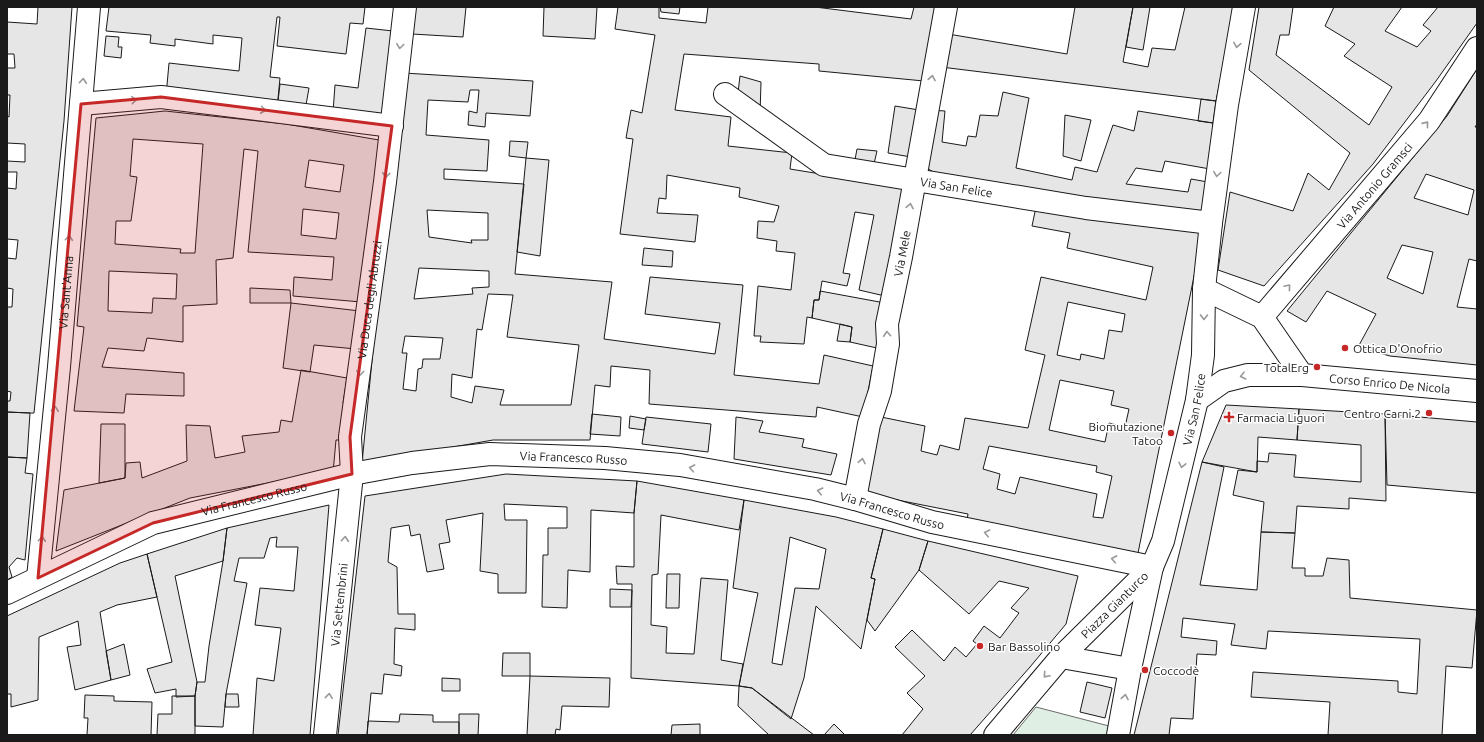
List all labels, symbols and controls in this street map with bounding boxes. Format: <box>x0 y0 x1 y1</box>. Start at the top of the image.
one-way arrow <box>1233 42 1242 49</box>
one-way arrow <box>396 43 405 49</box>
one-way arrow <box>927 75 936 81</box>
one-way arrow <box>78 78 87 84</box>
one-way arrow <box>131 95 137 104</box>
one-way arrow <box>260 105 266 114</box>
one-way arrow <box>1421 121 1428 128</box>
street label: Via Antonio Gramsci <box>1334 140 1414 231</box>
one-way arrow <box>1213 171 1222 177</box>
one-way arrow <box>382 172 391 178</box>
street label: Via San Felice <box>919 174 994 199</box>
one-way arrow <box>905 203 913 209</box>
street label: Via Mele <box>891 229 912 277</box>
one-way arrow <box>64 235 73 241</box>
street label: Via Duca degli Abruzzi <box>354 240 383 360</box>
street label: Via Sant'Anna <box>56 255 75 330</box>
one-way arrow <box>1283 284 1290 292</box>
one-way arrow <box>1200 314 1208 320</box>
one-way arrow <box>883 331 892 337</box>
place label: Ottica D'Onofrio <box>1353 342 1442 355</box>
marker: Ottica D'Onofrio <box>1340 343 1350 353</box>
place label: TotalErg <box>1264 361 1309 374</box>
marker: TotalErg <box>1312 362 1322 372</box>
one-way arrow <box>356 370 365 376</box>
street label: Corso Enrico De Nicola <box>1329 371 1451 395</box>
one-way arrow <box>1240 372 1246 380</box>
street label: Via San Felice <box>1180 373 1207 447</box>
one-way arrow <box>50 406 59 412</box>
place label: Centro Carni 2 <box>1344 407 1421 420</box>
marker: Centro Carni 2 <box>1424 408 1434 418</box>
place label: Farmacia Liguori <box>1237 411 1325 424</box>
marker: Farmacia Liguori <box>1224 412 1234 422</box>
place label: Biomutazione Tatoo <box>1088 420 1163 447</box>
marker: Biomutazione Tatoo <box>1166 428 1176 438</box>
street label: Via Francesco Russo <box>519 449 628 467</box>
one-way arrow <box>858 458 866 464</box>
one-way arrow <box>1178 462 1186 469</box>
one-way arrow <box>689 464 695 473</box>
street label: Via Francesco Russo <box>200 479 308 517</box>
one-way arrow <box>817 487 823 495</box>
street label: Via Francesco Russo <box>839 489 946 531</box>
one-way arrow <box>983 530 990 538</box>
one-way arrow <box>37 536 46 542</box>
one-way arrow <box>341 536 350 542</box>
one-way arrow <box>1111 556 1117 564</box>
street label: Via Settembrini <box>328 562 349 647</box>
street label: Piazza Gianturco <box>1078 569 1150 640</box>
place label: Bar Bassolino <box>988 640 1060 653</box>
marker: Bar Bassolino <box>975 641 985 651</box>
place label: Coccodè <box>1153 664 1199 677</box>
marker: Coccodè <box>1140 665 1150 675</box>
one-way arrow <box>1044 670 1051 677</box>
one-way arrow <box>324 693 333 699</box>
one-way arrow <box>1121 693 1129 700</box>

